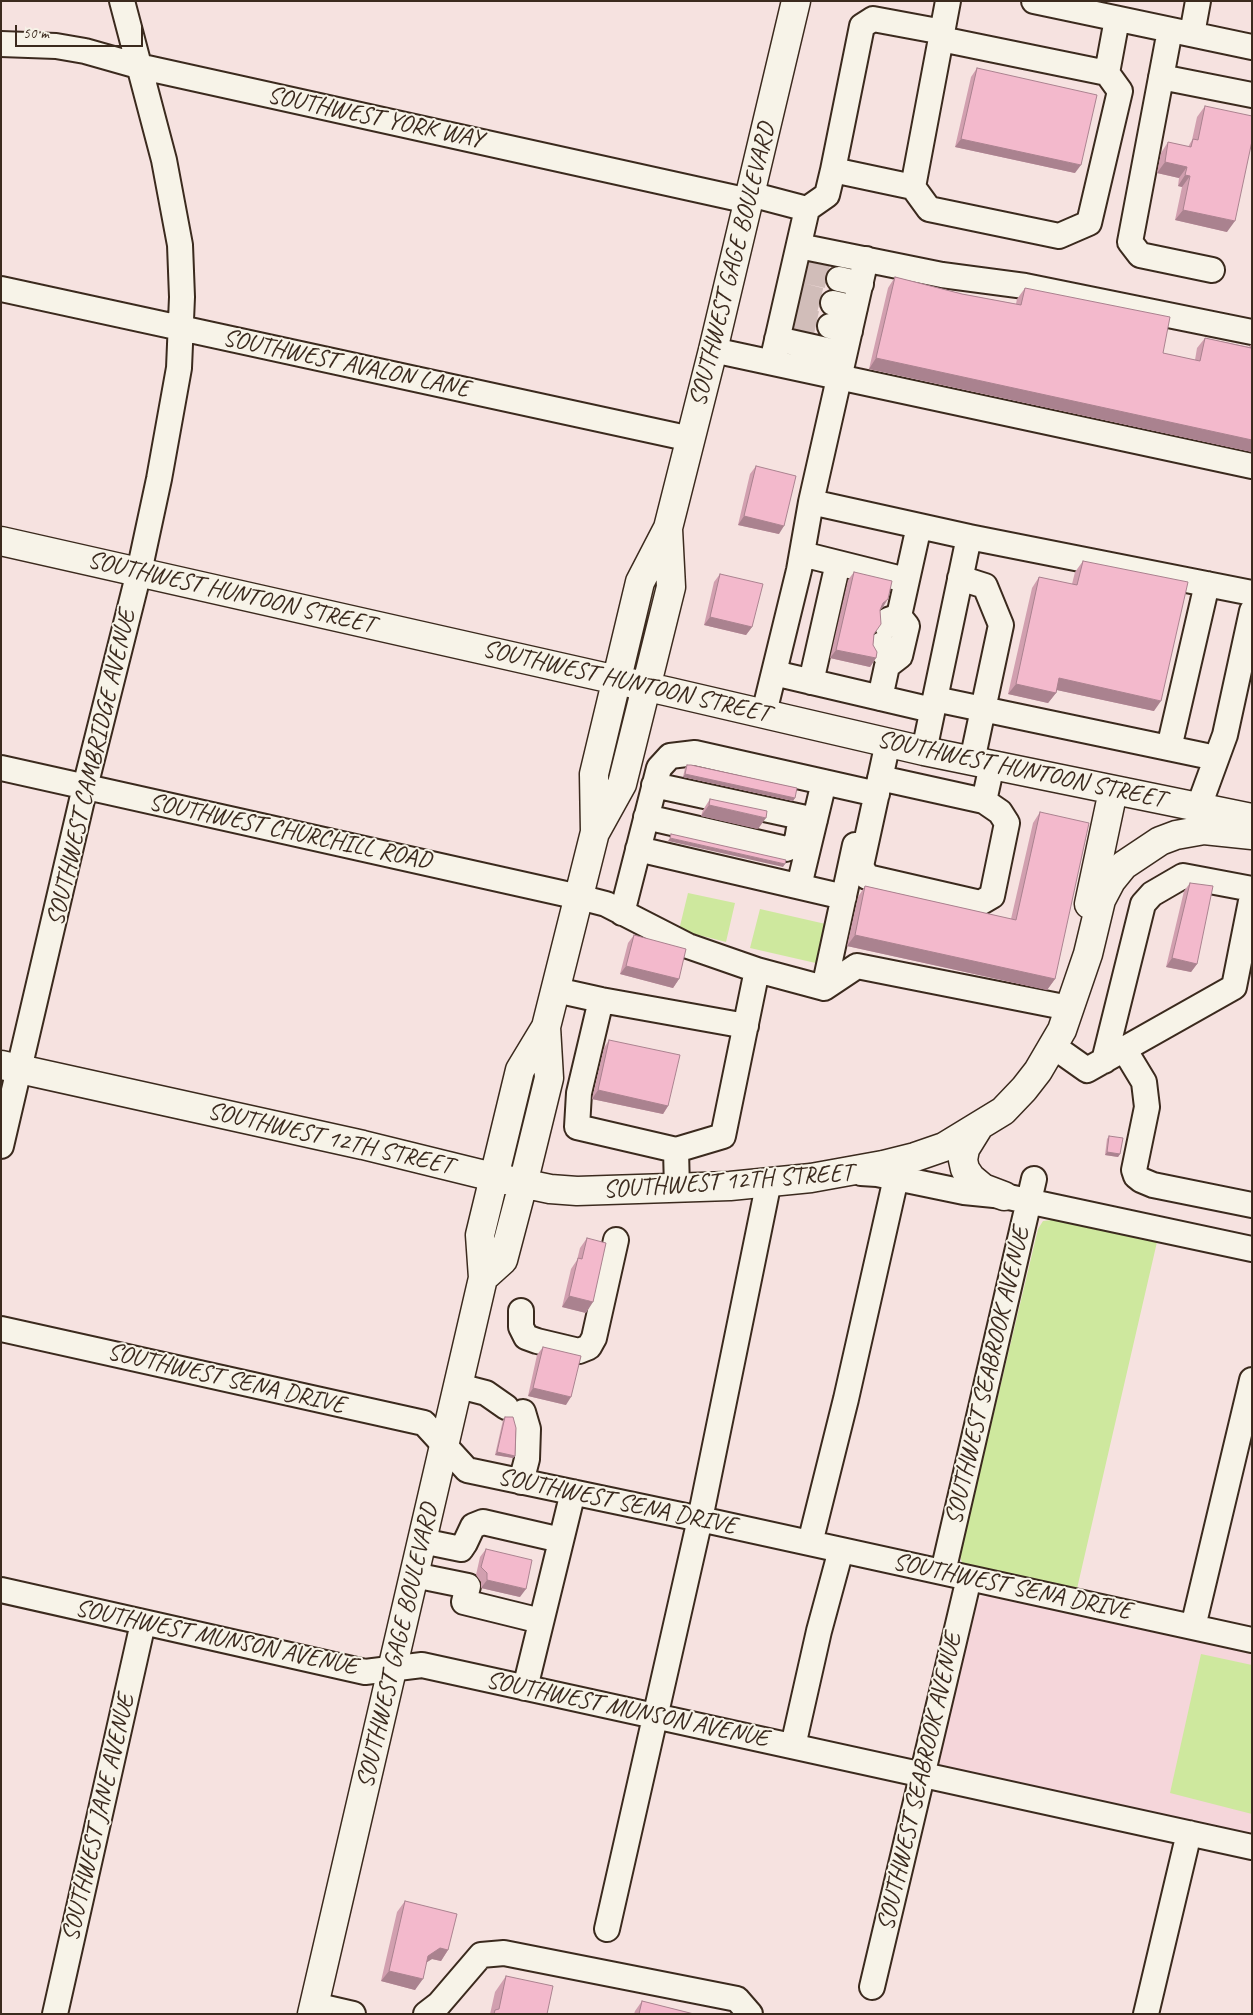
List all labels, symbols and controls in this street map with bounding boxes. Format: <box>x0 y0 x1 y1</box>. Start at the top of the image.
scale bar <box>18 15 145 47</box>
text: 50 m <box>23 24 49 43</box>
street label: SOUTHWEST YORK WAY <box>264 80 486 156</box>
street label: SOUTHWEST GAGE BOULEVARD <box>683 120 783 410</box>
street label: SOUTHWEST AVALON LANE <box>220 323 472 405</box>
street label: SOUTHWEST HUNTOON STREET <box>85 545 377 641</box>
street label: SOUTHWEST CAMBRIDGE AVENUE <box>41 607 143 929</box>
street label: SOUTHWEST HUNTOON STREET <box>480 634 772 730</box>
street label: SOUTHWEST HUNTOON STREET <box>874 725 1168 815</box>
street label: SOUTHWEST CHURCHILL ROAD <box>146 787 434 877</box>
street label: SOUTHWEST 12TH STREET <box>205 1096 455 1182</box>
street label: SOUTHWEST 12TH STREET <box>602 1158 854 1206</box>
street label: SOUTHWEST SEABROOK AVENUE <box>939 1224 1037 1528</box>
street label: SOUTHWEST SENA DRIVE <box>104 1337 348 1421</box>
street label: SOUTHWEST SENA DRIVE <box>495 1462 739 1542</box>
street label: SOUTHWEST GAGE BOULEVARD <box>351 1501 445 1791</box>
street label: SOUTHWEST SENA DRIVE <box>890 1547 1134 1627</box>
street label: SOUTHWEST MUNSON AVENUE <box>72 1593 360 1683</box>
street label: SOUTHWEST SEABROOK AVENUE <box>871 1630 969 1934</box>
street label: SOUTHWEST MUNSON AVENUE <box>483 1665 771 1755</box>
street label: SOUTHWEST JANE AVENUE <box>56 1691 142 1945</box>

